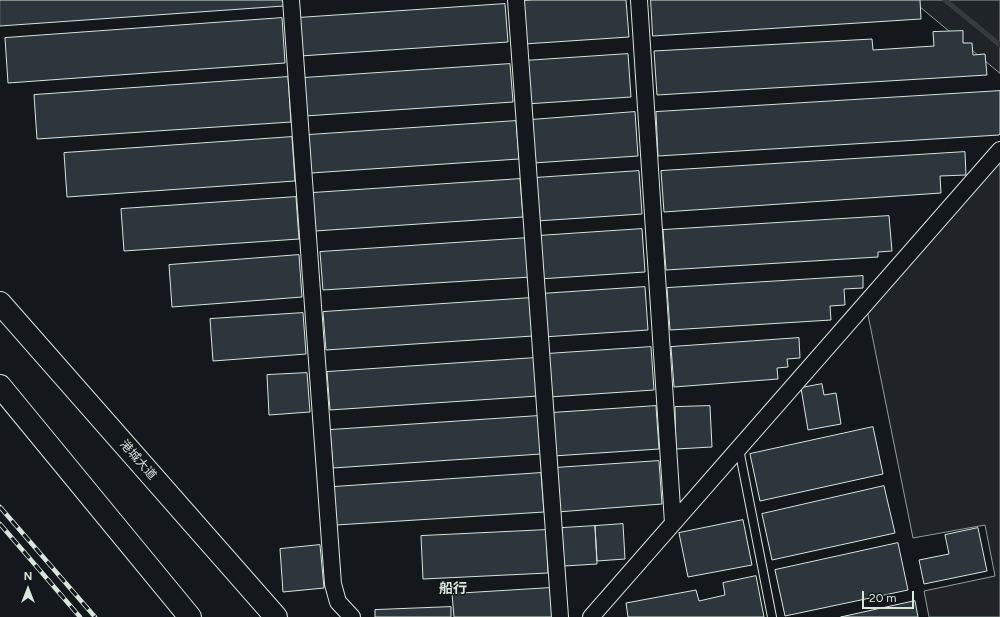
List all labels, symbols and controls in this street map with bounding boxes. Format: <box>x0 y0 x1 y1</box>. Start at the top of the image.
street label: 港城大道 <box>117 437 159 483</box>
north arrow <box>8 569 48 609</box>
text: N <box>24 570 32 583</box>
district label: 船行 <box>439 581 467 597</box>
scale bar <box>864 583 916 609</box>
text: 20 m <box>869 591 897 605</box>

